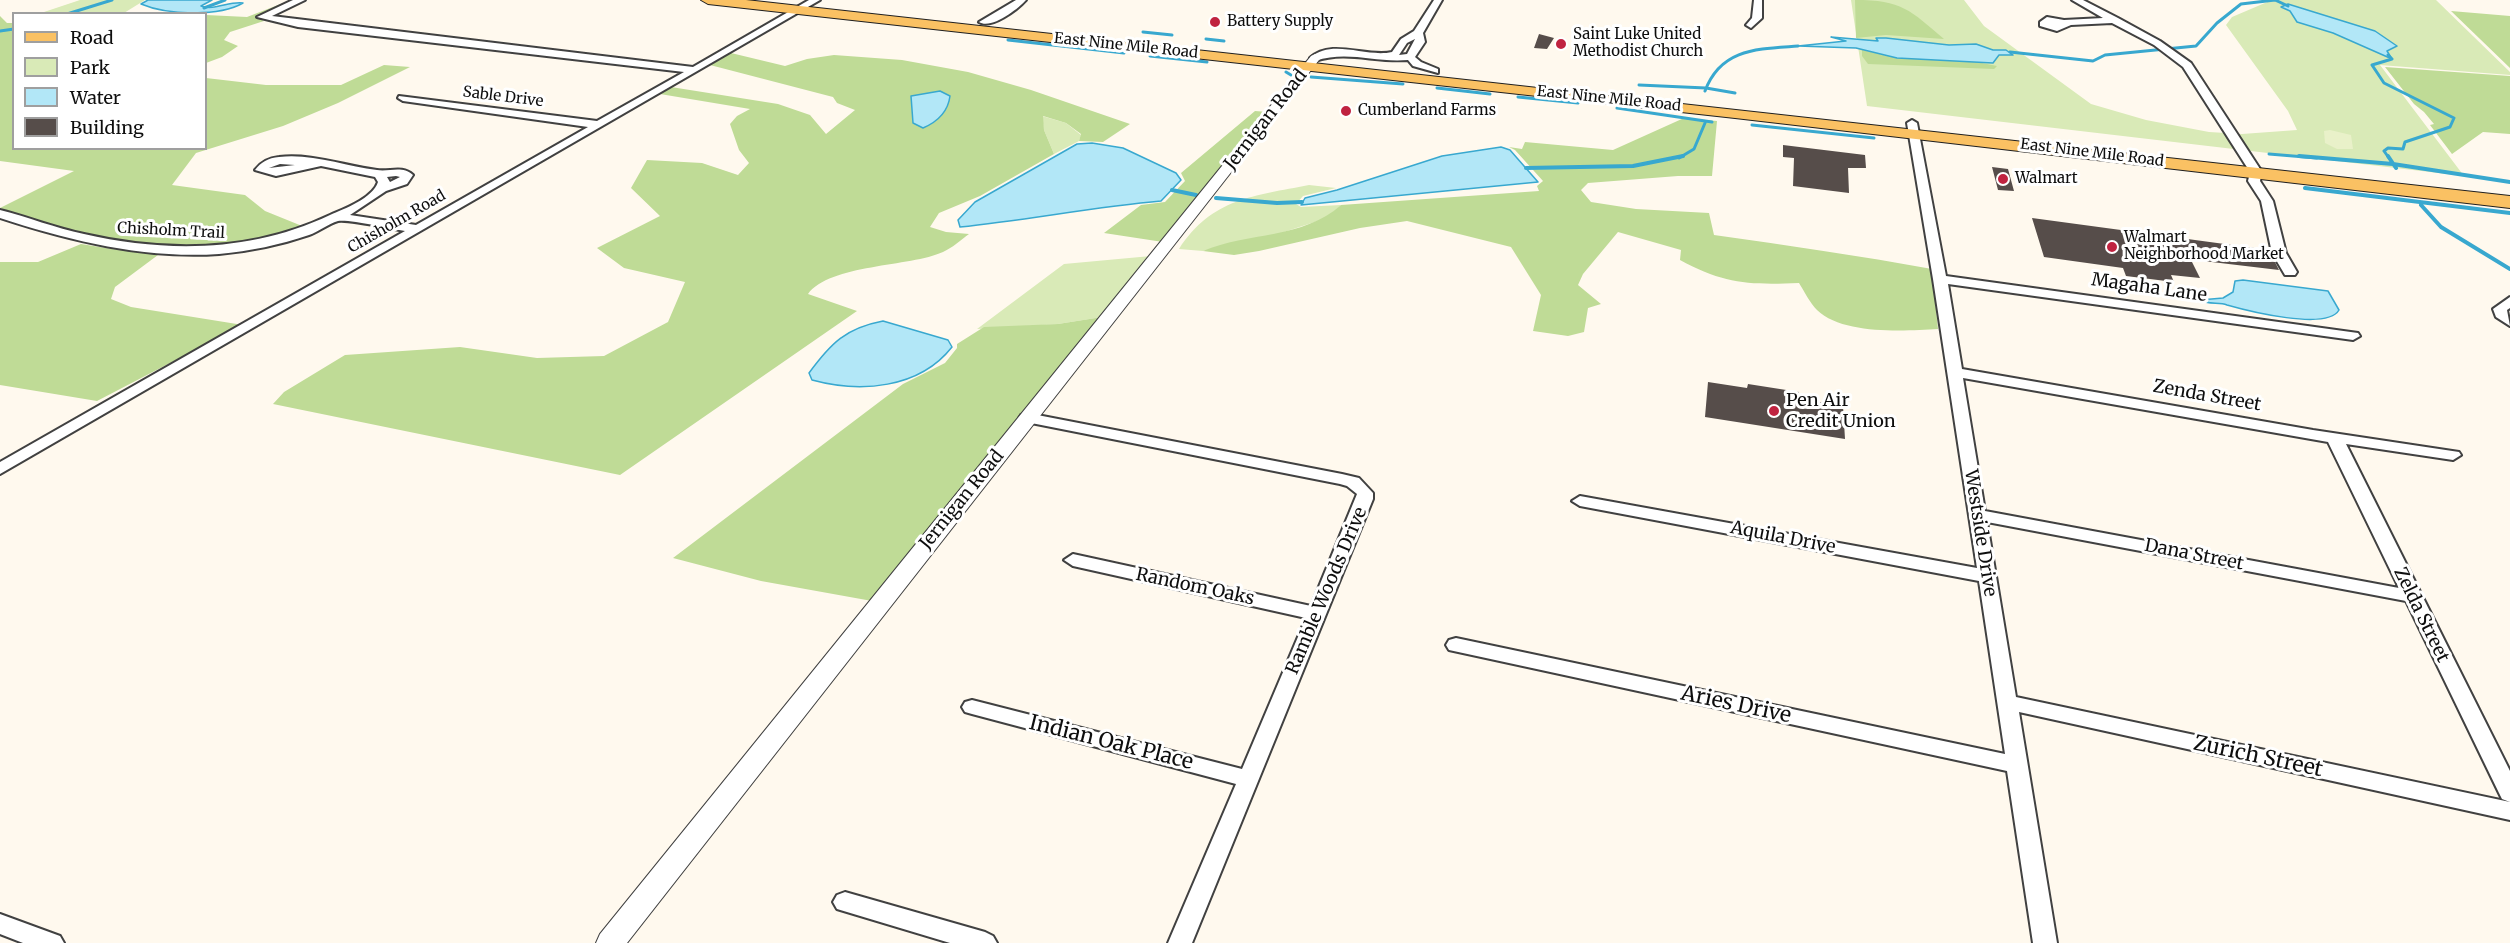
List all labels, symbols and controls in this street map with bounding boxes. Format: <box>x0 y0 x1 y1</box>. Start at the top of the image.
legend <box>12 12 207 150</box>
place label: Battery Supply <box>1227 13 1333 31</box>
marker: Battery Supply <box>1208 15 1222 29</box>
text: Road <box>70 26 114 49</box>
place label: Saint Luke United Methodist Church <box>1573 26 1703 61</box>
street label: East Nine Mile Road <box>1053 29 1199 63</box>
marker: Saint Luke United Methodist Church <box>1554 37 1568 51</box>
text: Park <box>70 56 110 79</box>
street label: Jernigan Road <box>1220 65 1312 175</box>
street label: East Nine Mile Road <box>1536 82 1682 116</box>
street label: Sable Drive <box>462 83 544 111</box>
text: Water <box>70 86 121 109</box>
place label: Cumberland Farms <box>1358 102 1496 120</box>
marker: Cumberland Farms <box>1339 104 1353 118</box>
text: Building <box>70 116 144 139</box>
street label: East Nine Mile Road <box>2019 135 2165 171</box>
place label: Walmart <box>2015 170 2078 188</box>
marker: Walmart <box>1996 172 2010 186</box>
street label: Chisholm Road <box>345 187 449 257</box>
street label: Chisholm Trail <box>117 219 225 243</box>
place label: Walmart Neighborhood Market <box>2124 229 2284 264</box>
marker: Walmart Neighborhood Market <box>2105 240 2119 254</box>
street label: Magaha Lane <box>2090 269 2208 307</box>
street label: Zenda Street <box>2151 376 2263 416</box>
place label: Pen Air Credit Union <box>1786 390 1896 432</box>
marker: Pen Air Credit Union <box>1767 404 1781 418</box>
street label: Jernigan Road <box>915 446 1009 554</box>
street label: Westside Drive <box>1959 468 2001 598</box>
street label: Ramble Woods Drive <box>1282 504 1372 678</box>
street label: Aquila Drive <box>1729 517 1837 559</box>
street label: Dana Street <box>2143 535 2245 575</box>
street label: Random Oaks <box>1134 564 1256 610</box>
street label: Zelda Street <box>2389 564 2453 666</box>
street label: Aries Drive <box>1679 681 1793 729</box>
street label: Indian Oak Place <box>1026 710 1196 776</box>
street label: Zurich Street <box>2191 731 2325 783</box>

